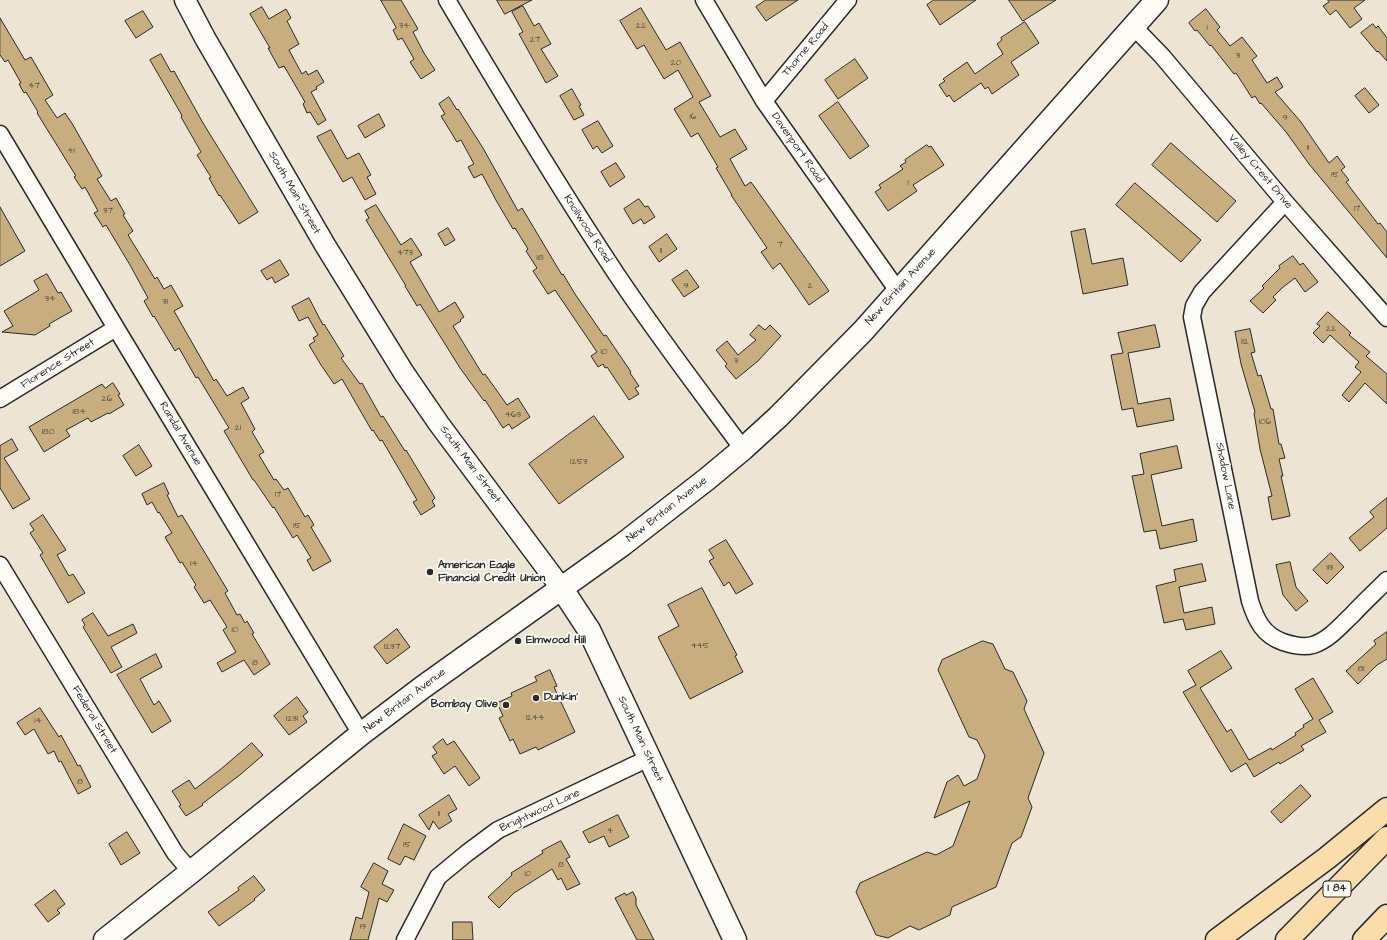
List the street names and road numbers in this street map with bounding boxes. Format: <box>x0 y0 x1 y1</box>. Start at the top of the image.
street label: Thorne Road <box>780 21 832 79</box>
street label: Davenport Road <box>768 110 826 186</box>
street label: Valley Crest Drive <box>1225 132 1295 212</box>
street label: South Main Street <box>265 149 323 237</box>
street label: Knollwood Road <box>560 193 614 265</box>
street label: New Britain Avenue <box>863 246 939 328</box>
street label: Florence Street <box>19 336 97 392</box>
street label: Randal Avenue <box>156 400 204 468</box>
street label: South Main Street <box>437 424 503 506</box>
street label: Shadow Lane <box>1212 441 1238 511</box>
street label: New Britain Avenue <box>624 474 710 546</box>
street label: New Britain Avenue <box>361 666 449 736</box>
street label: Federal Street <box>69 684 119 756</box>
street label: South Main Street <box>614 694 666 784</box>
street label: Brightwood Lane <box>498 787 582 835</box>
road number: I 84 <box>1323 881 1351 897</box>

